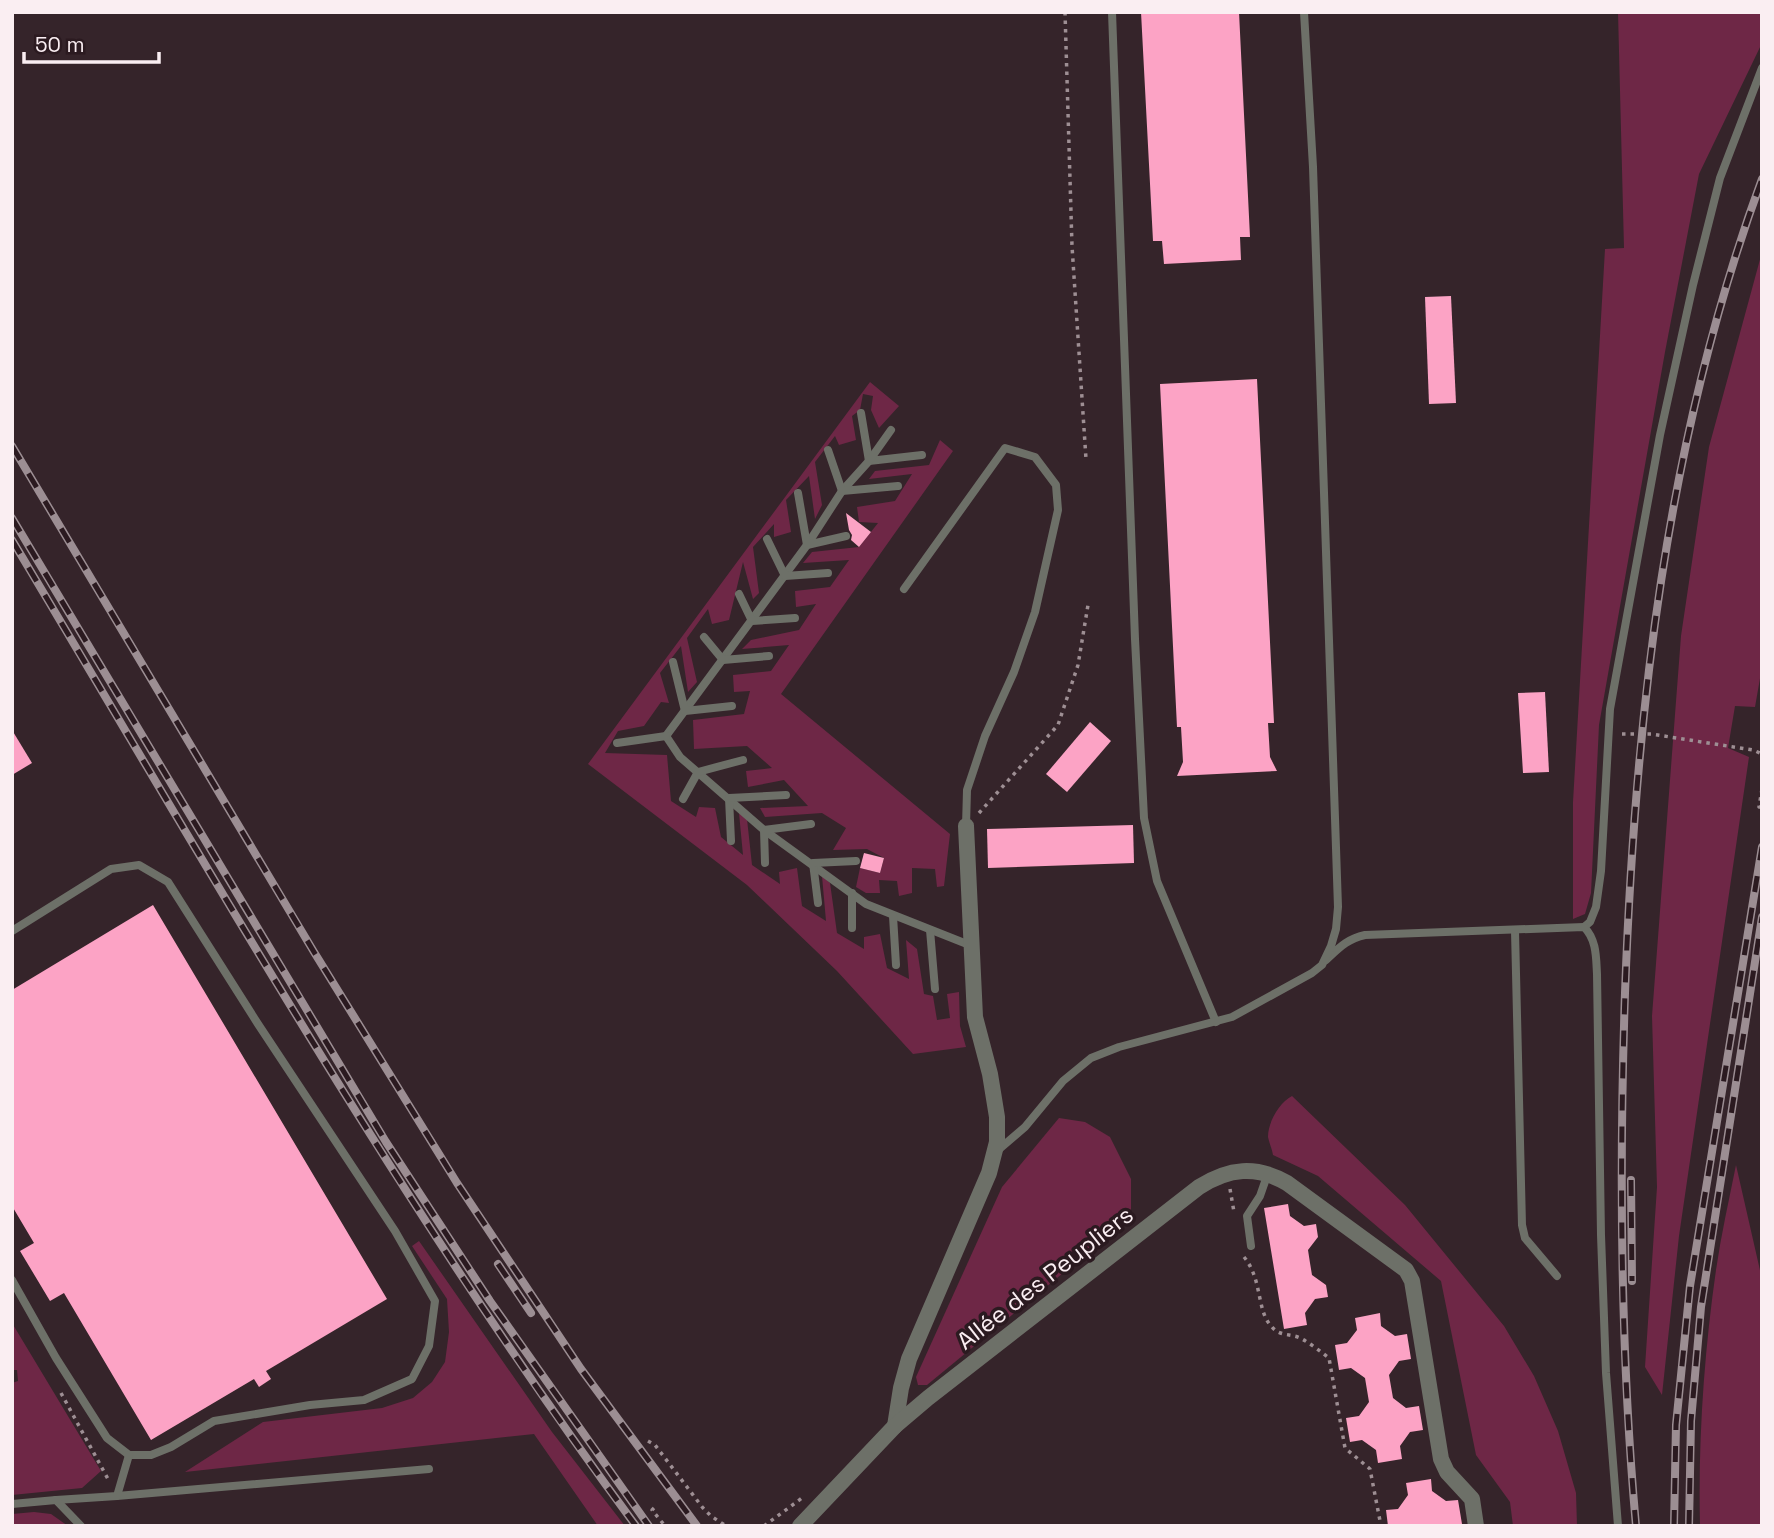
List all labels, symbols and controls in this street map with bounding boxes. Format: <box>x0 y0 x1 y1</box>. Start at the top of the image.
scale bar <box>24 21 159 65</box>
text: 50 m <box>35 31 85 58</box>
street label: Allée des Peupliers <box>950 1199 1139 1356</box>

